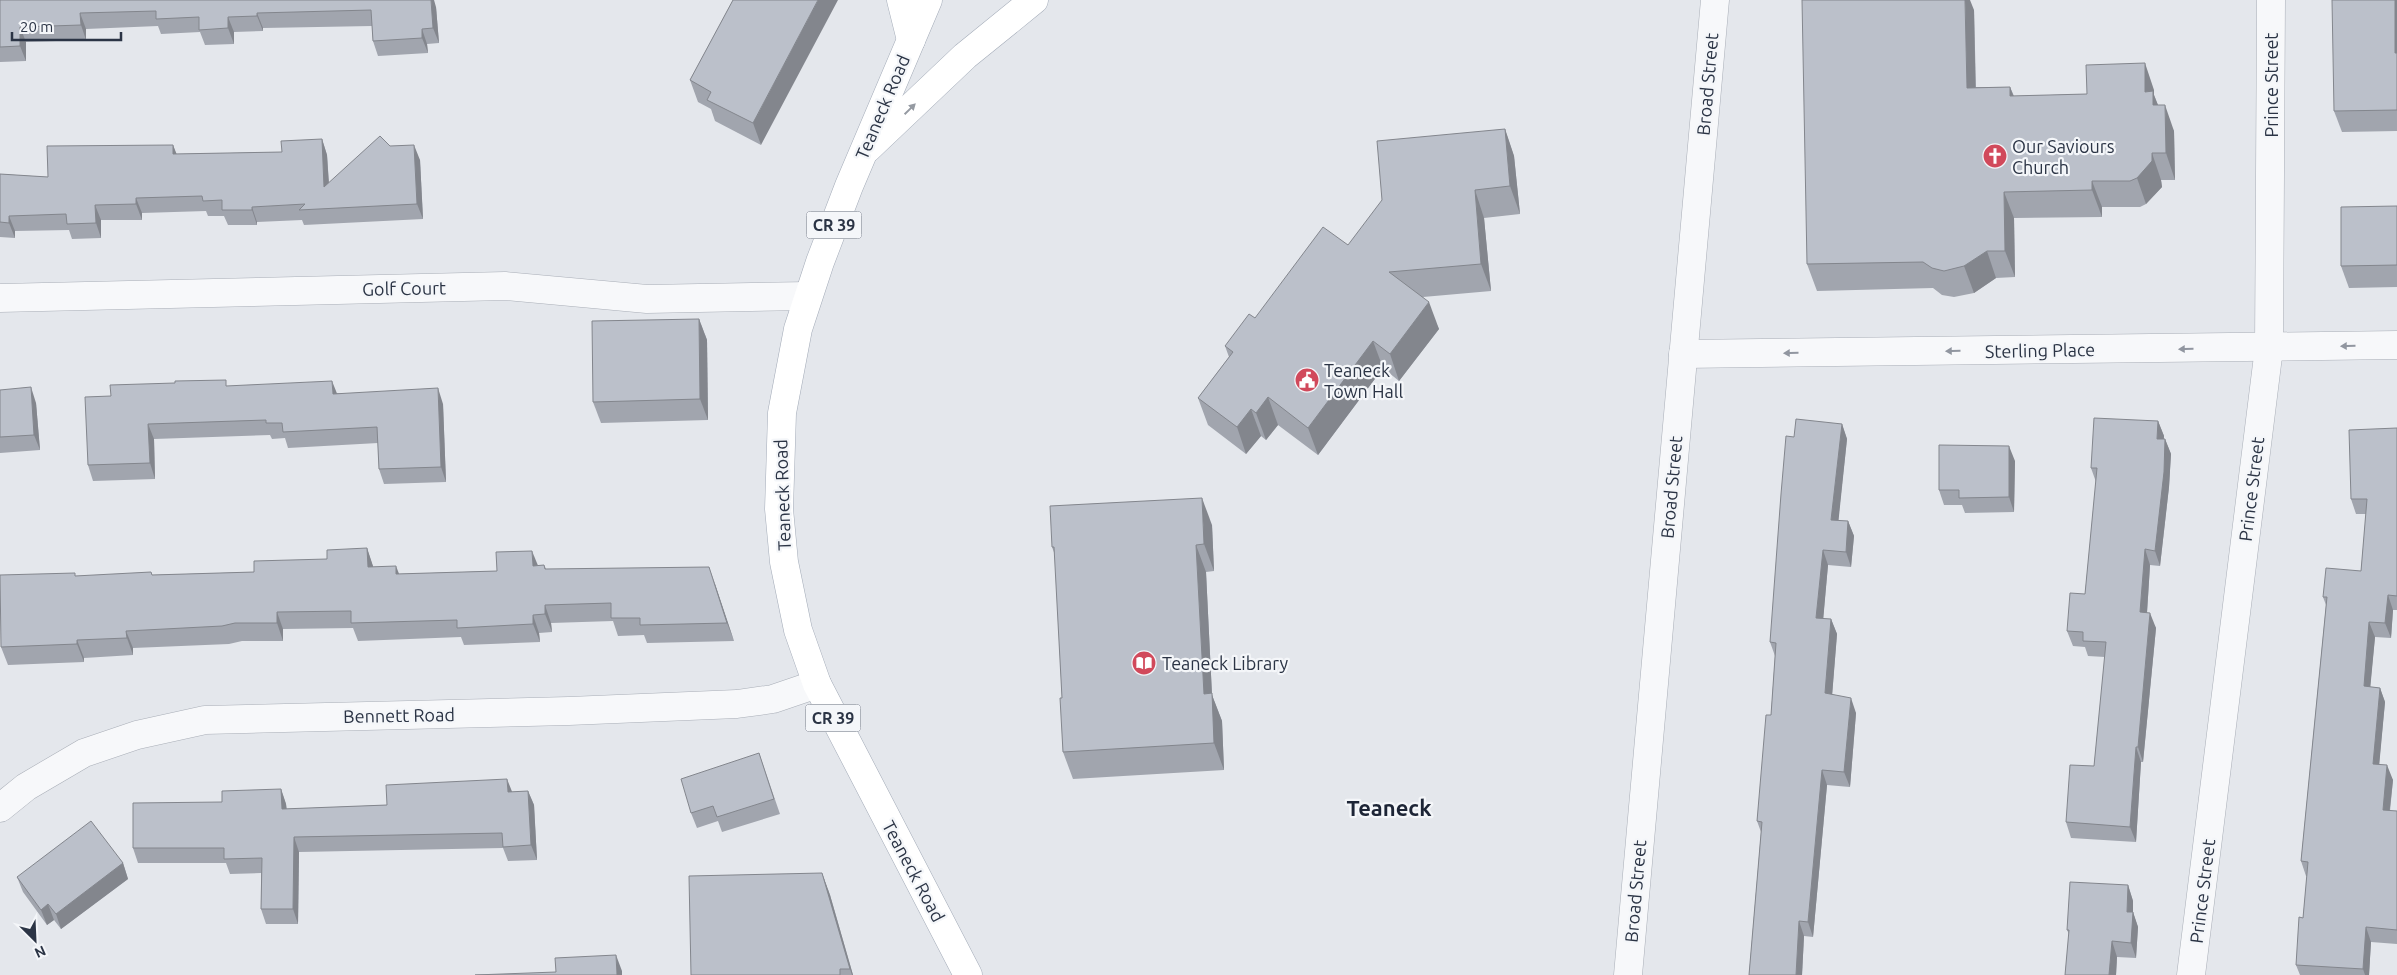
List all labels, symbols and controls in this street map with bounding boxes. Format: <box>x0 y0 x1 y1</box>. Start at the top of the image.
scale bar <box>12 10 121 42</box>
text: 20 m <box>20 18 53 35</box>
street label: Broad Street <box>1693 32 1721 136</box>
street label: Prince Street <box>2261 33 2281 137</box>
street label: Teaneck Road <box>851 52 913 162</box>
one-way arrow <box>903 103 915 115</box>
place label: Our Saviours Church <box>2012 136 2115 177</box>
church icon: Our Saviours Church <box>1982 143 2008 169</box>
road number: CR 39 <box>806 212 862 238</box>
street label: Golf Court <box>362 277 446 299</box>
street label: Sterling Place <box>1985 339 2095 361</box>
one-way arrow <box>2340 342 2356 350</box>
one-way arrow <box>2178 345 2194 353</box>
one-way arrow <box>1945 347 1961 355</box>
one-way arrow <box>1783 349 1799 357</box>
place label: Teaneck Town Hall <box>1324 360 1404 401</box>
public building icon: Teaneck Town Hall <box>1294 367 1320 393</box>
street label: Broad Street <box>1657 435 1685 539</box>
street label: Prince Street <box>2235 436 2267 542</box>
street label: Teaneck Road <box>770 439 794 551</box>
library icon: Teaneck Library <box>1131 650 1157 676</box>
place label: Teaneck Library <box>1162 653 1288 673</box>
street label: Bennett Road <box>343 704 455 726</box>
road number: CR 39 <box>806 704 860 731</box>
district label: Teaneck <box>1346 795 1432 820</box>
street label: Teaneck Road <box>879 817 949 925</box>
street label: Prince Street <box>2186 838 2218 944</box>
street label: Broad Street <box>1621 839 1649 943</box>
north arrow <box>10 915 60 965</box>
text: N <box>32 942 48 961</box>

